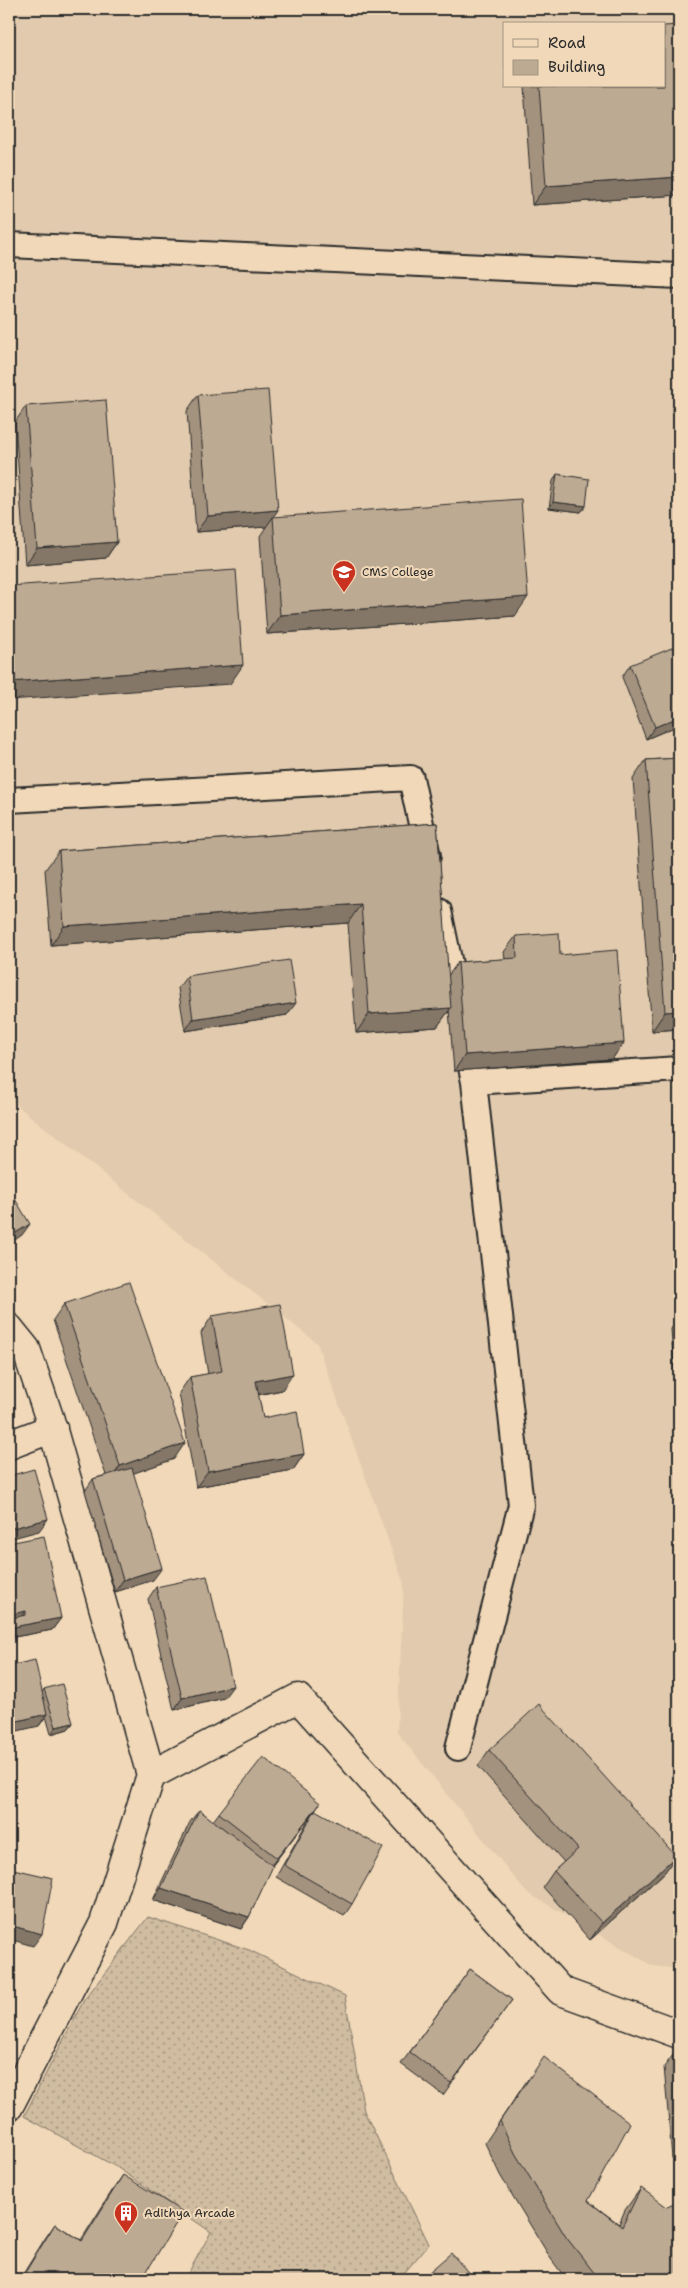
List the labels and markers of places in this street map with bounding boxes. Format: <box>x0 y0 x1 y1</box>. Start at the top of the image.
school or university icon: CMS College <box>331 559 357 593</box>
place label: CMS College <box>362 564 434 580</box>
building icon: Adithya Arcade <box>113 2200 139 2234</box>
place label: Adithya Arcade <box>144 2205 235 2221</box>

